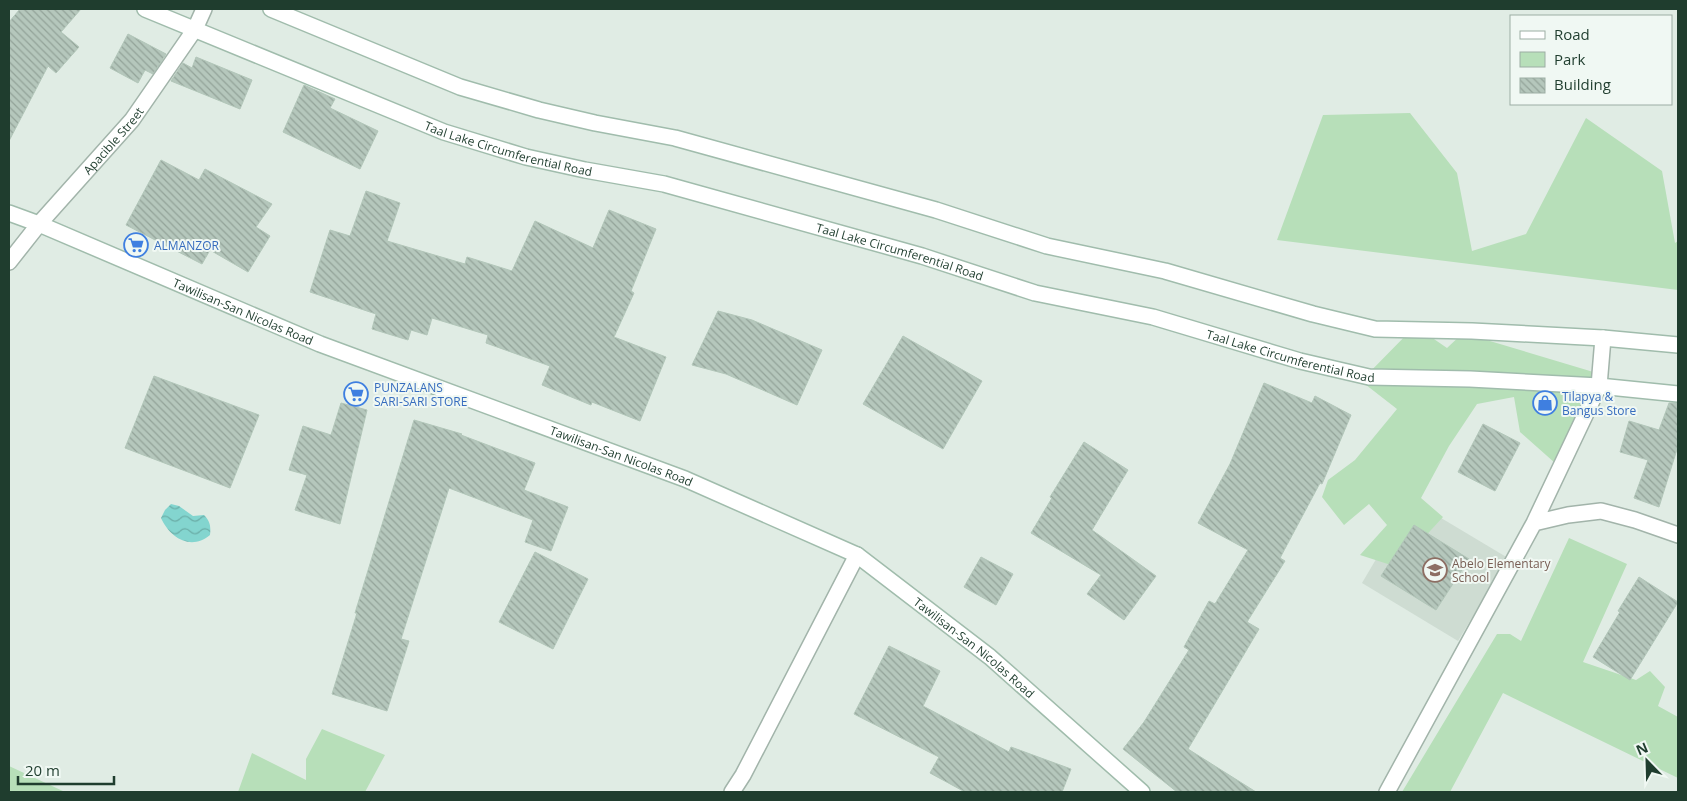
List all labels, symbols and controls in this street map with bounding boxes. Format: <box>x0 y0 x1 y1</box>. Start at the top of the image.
legend <box>1510 15 1672 105</box>
text: Road <box>1554 24 1590 44</box>
text: Park <box>1554 49 1585 69</box>
text: Building <box>1554 74 1611 94</box>
street label: Apacible Street <box>79 104 147 178</box>
street label: Taal Lake Circumferential Road <box>422 116 594 180</box>
street label: Taal Lake Circumferential Road <box>814 218 986 284</box>
supermarket icon: ALMANZOR <box>123 232 149 258</box>
place label: ALMANZOR <box>154 237 219 254</box>
street label: Tawilisan-San Nicolas Road <box>170 274 316 349</box>
street label: Taal Lake Circumferential Road <box>1205 325 1375 386</box>
place label: PUNZALANS SARI-SARI STORE <box>374 379 467 410</box>
supermarket icon: PUNZALANS SARI-SARI STORE <box>343 381 369 407</box>
place label: Tilapya & Bangus Store <box>1562 388 1636 419</box>
shop icon: Tilapya & Bangus Store <box>1532 390 1558 416</box>
street label: Tawilisan-San Nicolas Road <box>548 421 696 490</box>
place label: Abelo Elementary School <box>1452 555 1552 586</box>
school or university icon: Abelo Elementary School <box>1422 557 1448 583</box>
street label: Tawilisan-San Nicolas Road <box>910 593 1039 701</box>
north arrow <box>1622 736 1672 786</box>
text: N <box>1633 738 1651 760</box>
scale bar <box>18 754 114 786</box>
text: 20 m <box>25 760 60 780</box>

